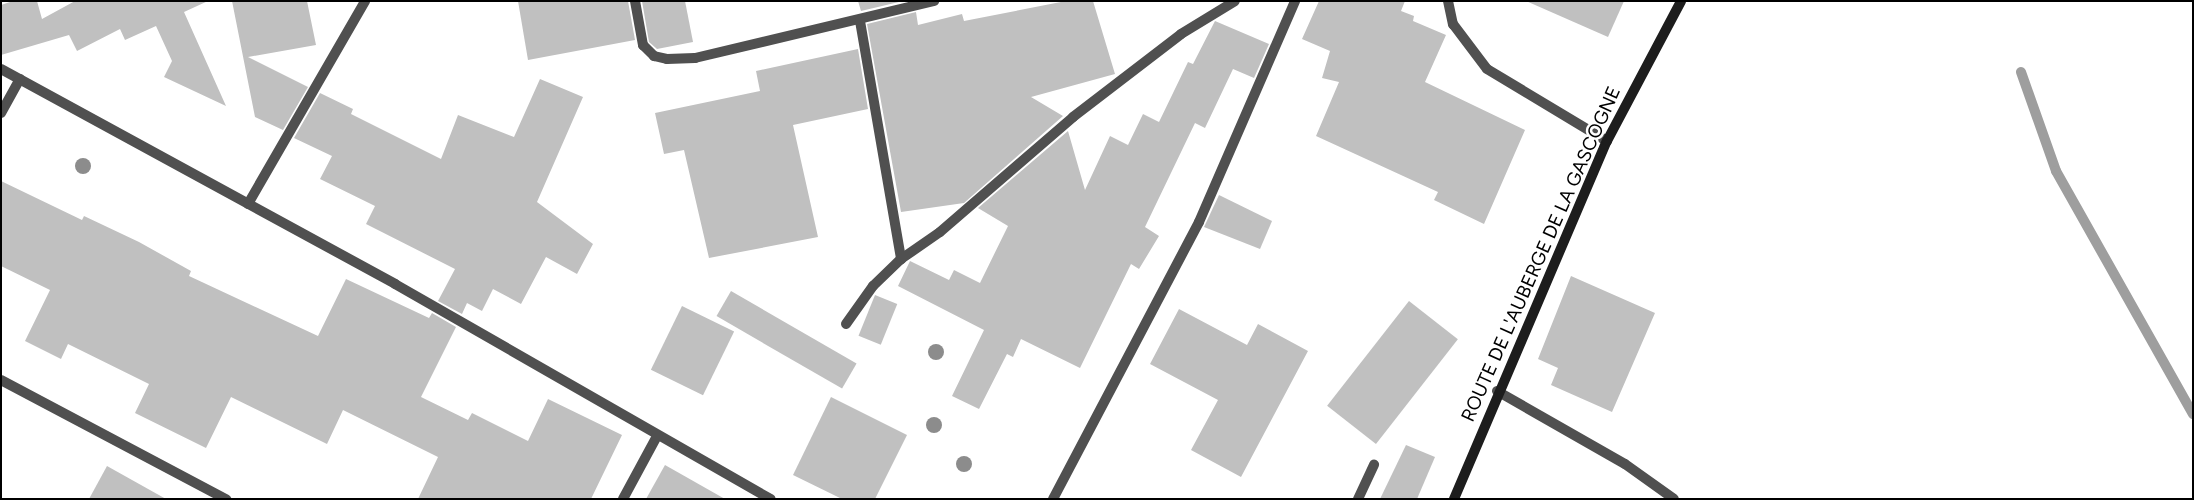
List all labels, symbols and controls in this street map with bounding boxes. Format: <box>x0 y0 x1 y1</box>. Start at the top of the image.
street label: ROUTE DE L'AUBERGE DE LA GASCOGNE <box>1456 83 1626 425</box>

